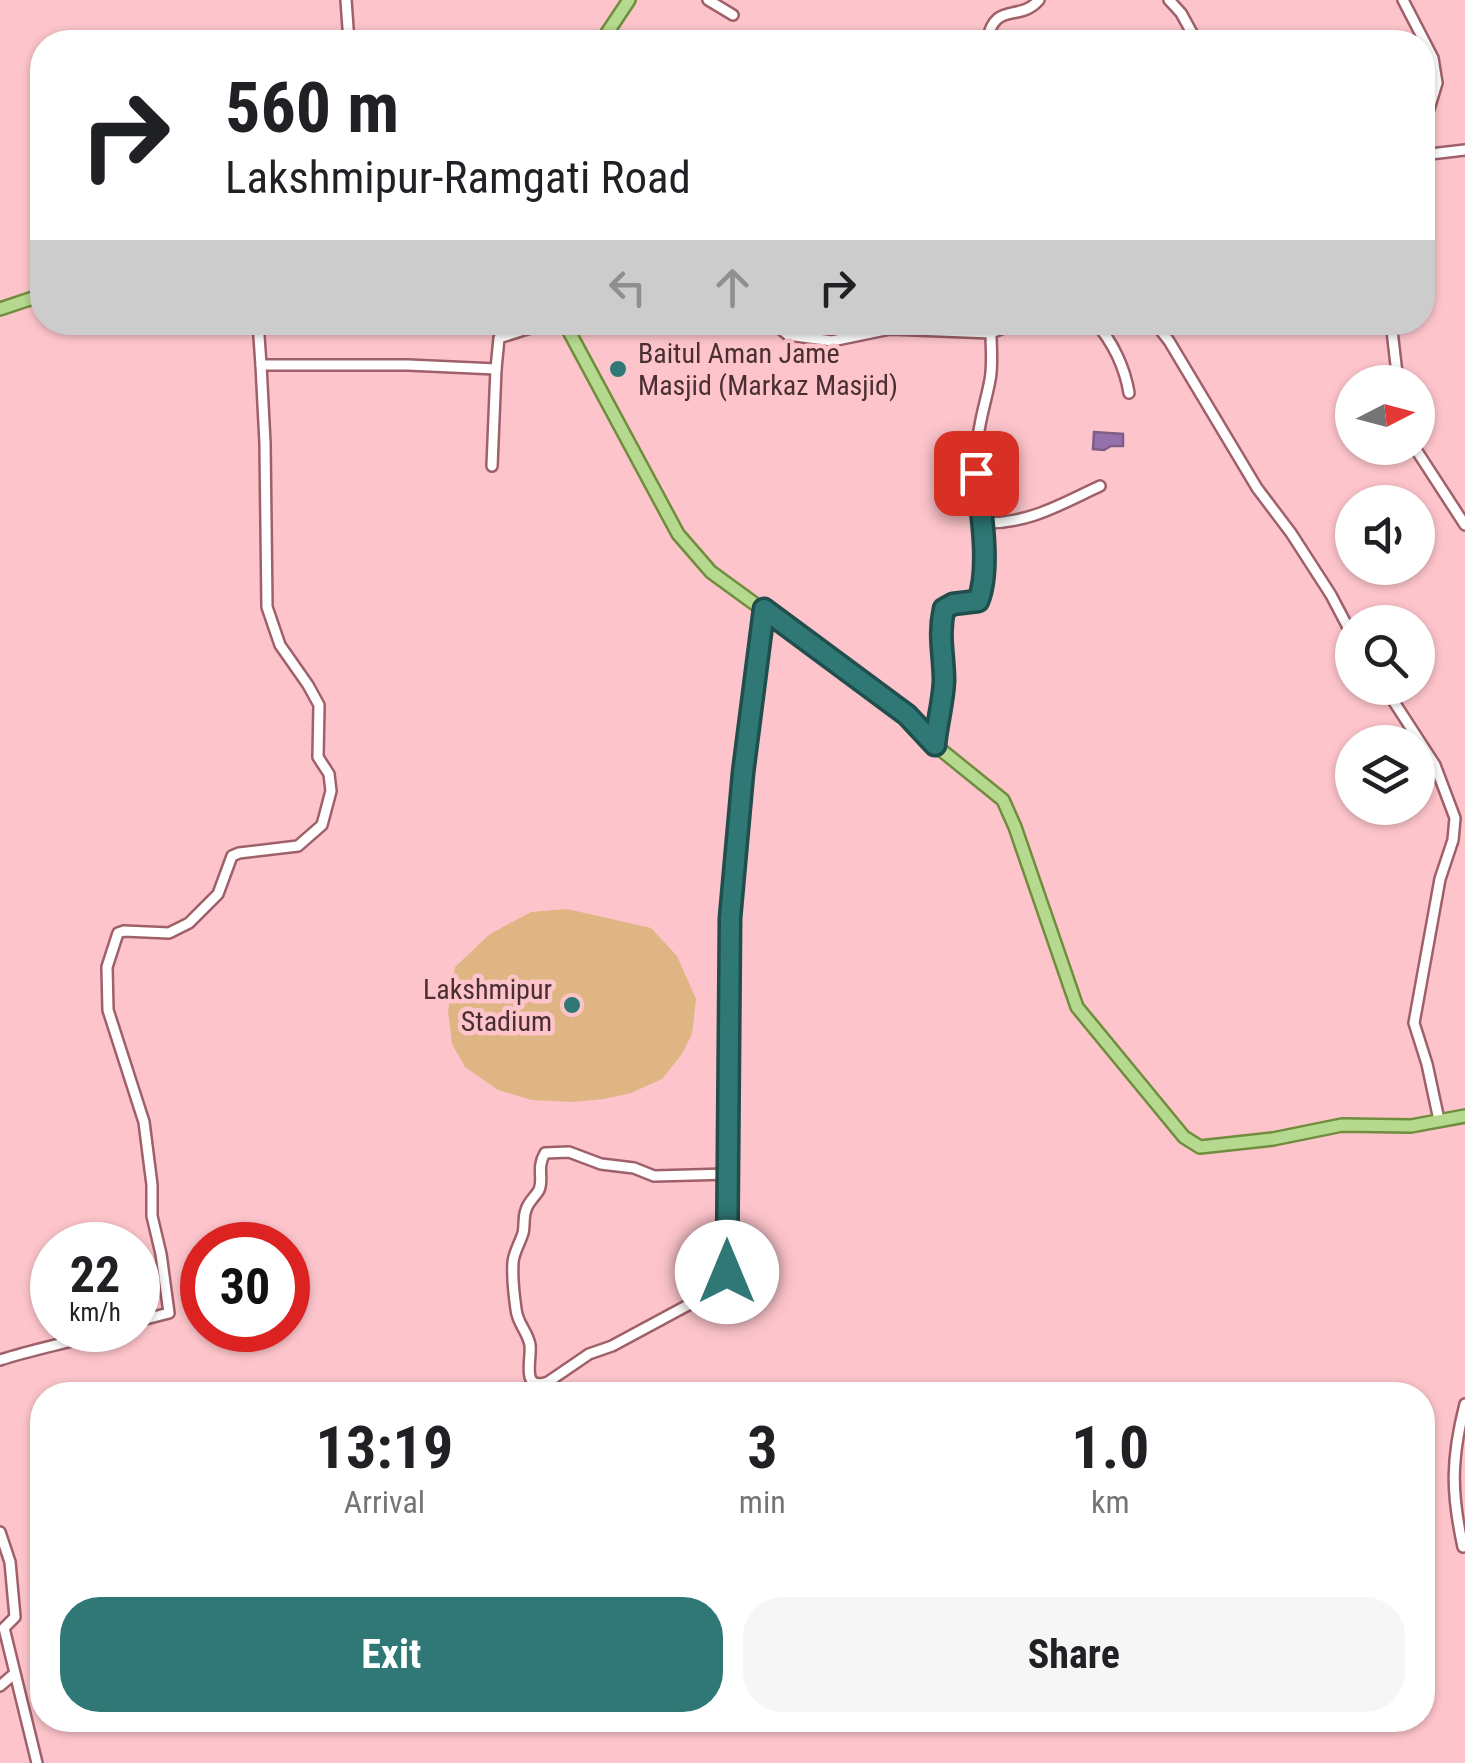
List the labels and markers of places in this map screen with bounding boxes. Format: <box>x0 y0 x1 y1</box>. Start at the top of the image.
place label: Baitul Aman Jame Masjid (Markaz Masjid) <box>638 337 898 402</box>
marker: Baitul Aman Jame Masjid (Markaz Masjid) <box>607 358 629 380</box>
pin <box>934 431 1019 516</box>
place label: Lakshmipur Stadium <box>423 973 552 1038</box>
marker: Lakshmipur Stadium <box>561 994 583 1016</box>

